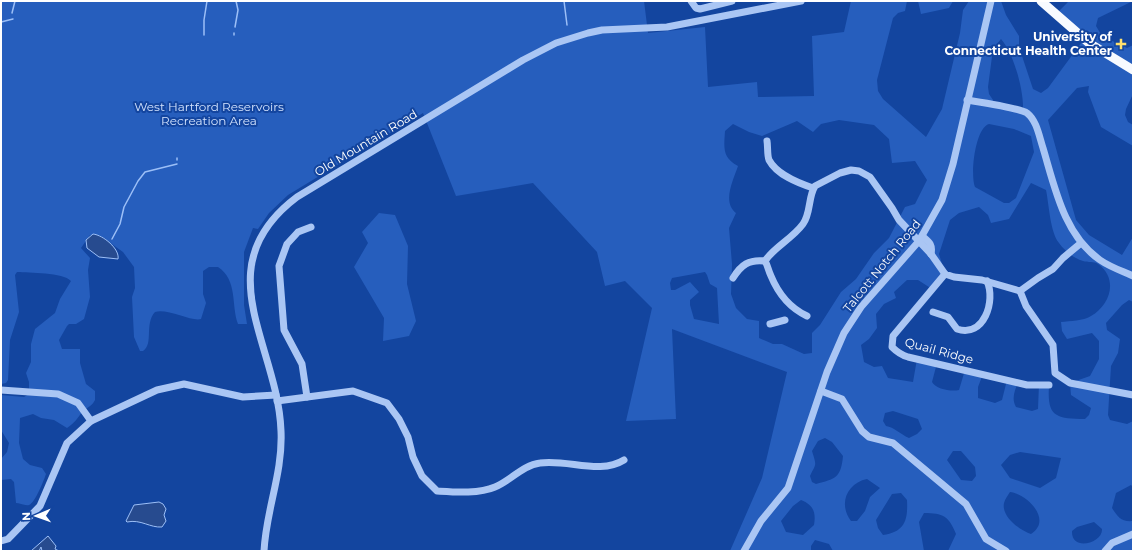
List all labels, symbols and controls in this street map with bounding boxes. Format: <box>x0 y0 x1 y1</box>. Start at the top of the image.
place label: University of Connecticut Health Center <box>944 29 1113 58</box>
marker: University of Connecticut Health Center <box>1115 38 1127 50</box>
park label: West Hartford Reservoirs Recreation Area <box>134 99 284 128</box>
street label: Old Mountain Road <box>312 106 420 179</box>
street label: Talcott Notch Road <box>840 216 924 315</box>
street label: Quail Ridge <box>903 334 975 367</box>
north arrow <box>16 496 56 536</box>
text: N <box>19 512 33 521</box>

